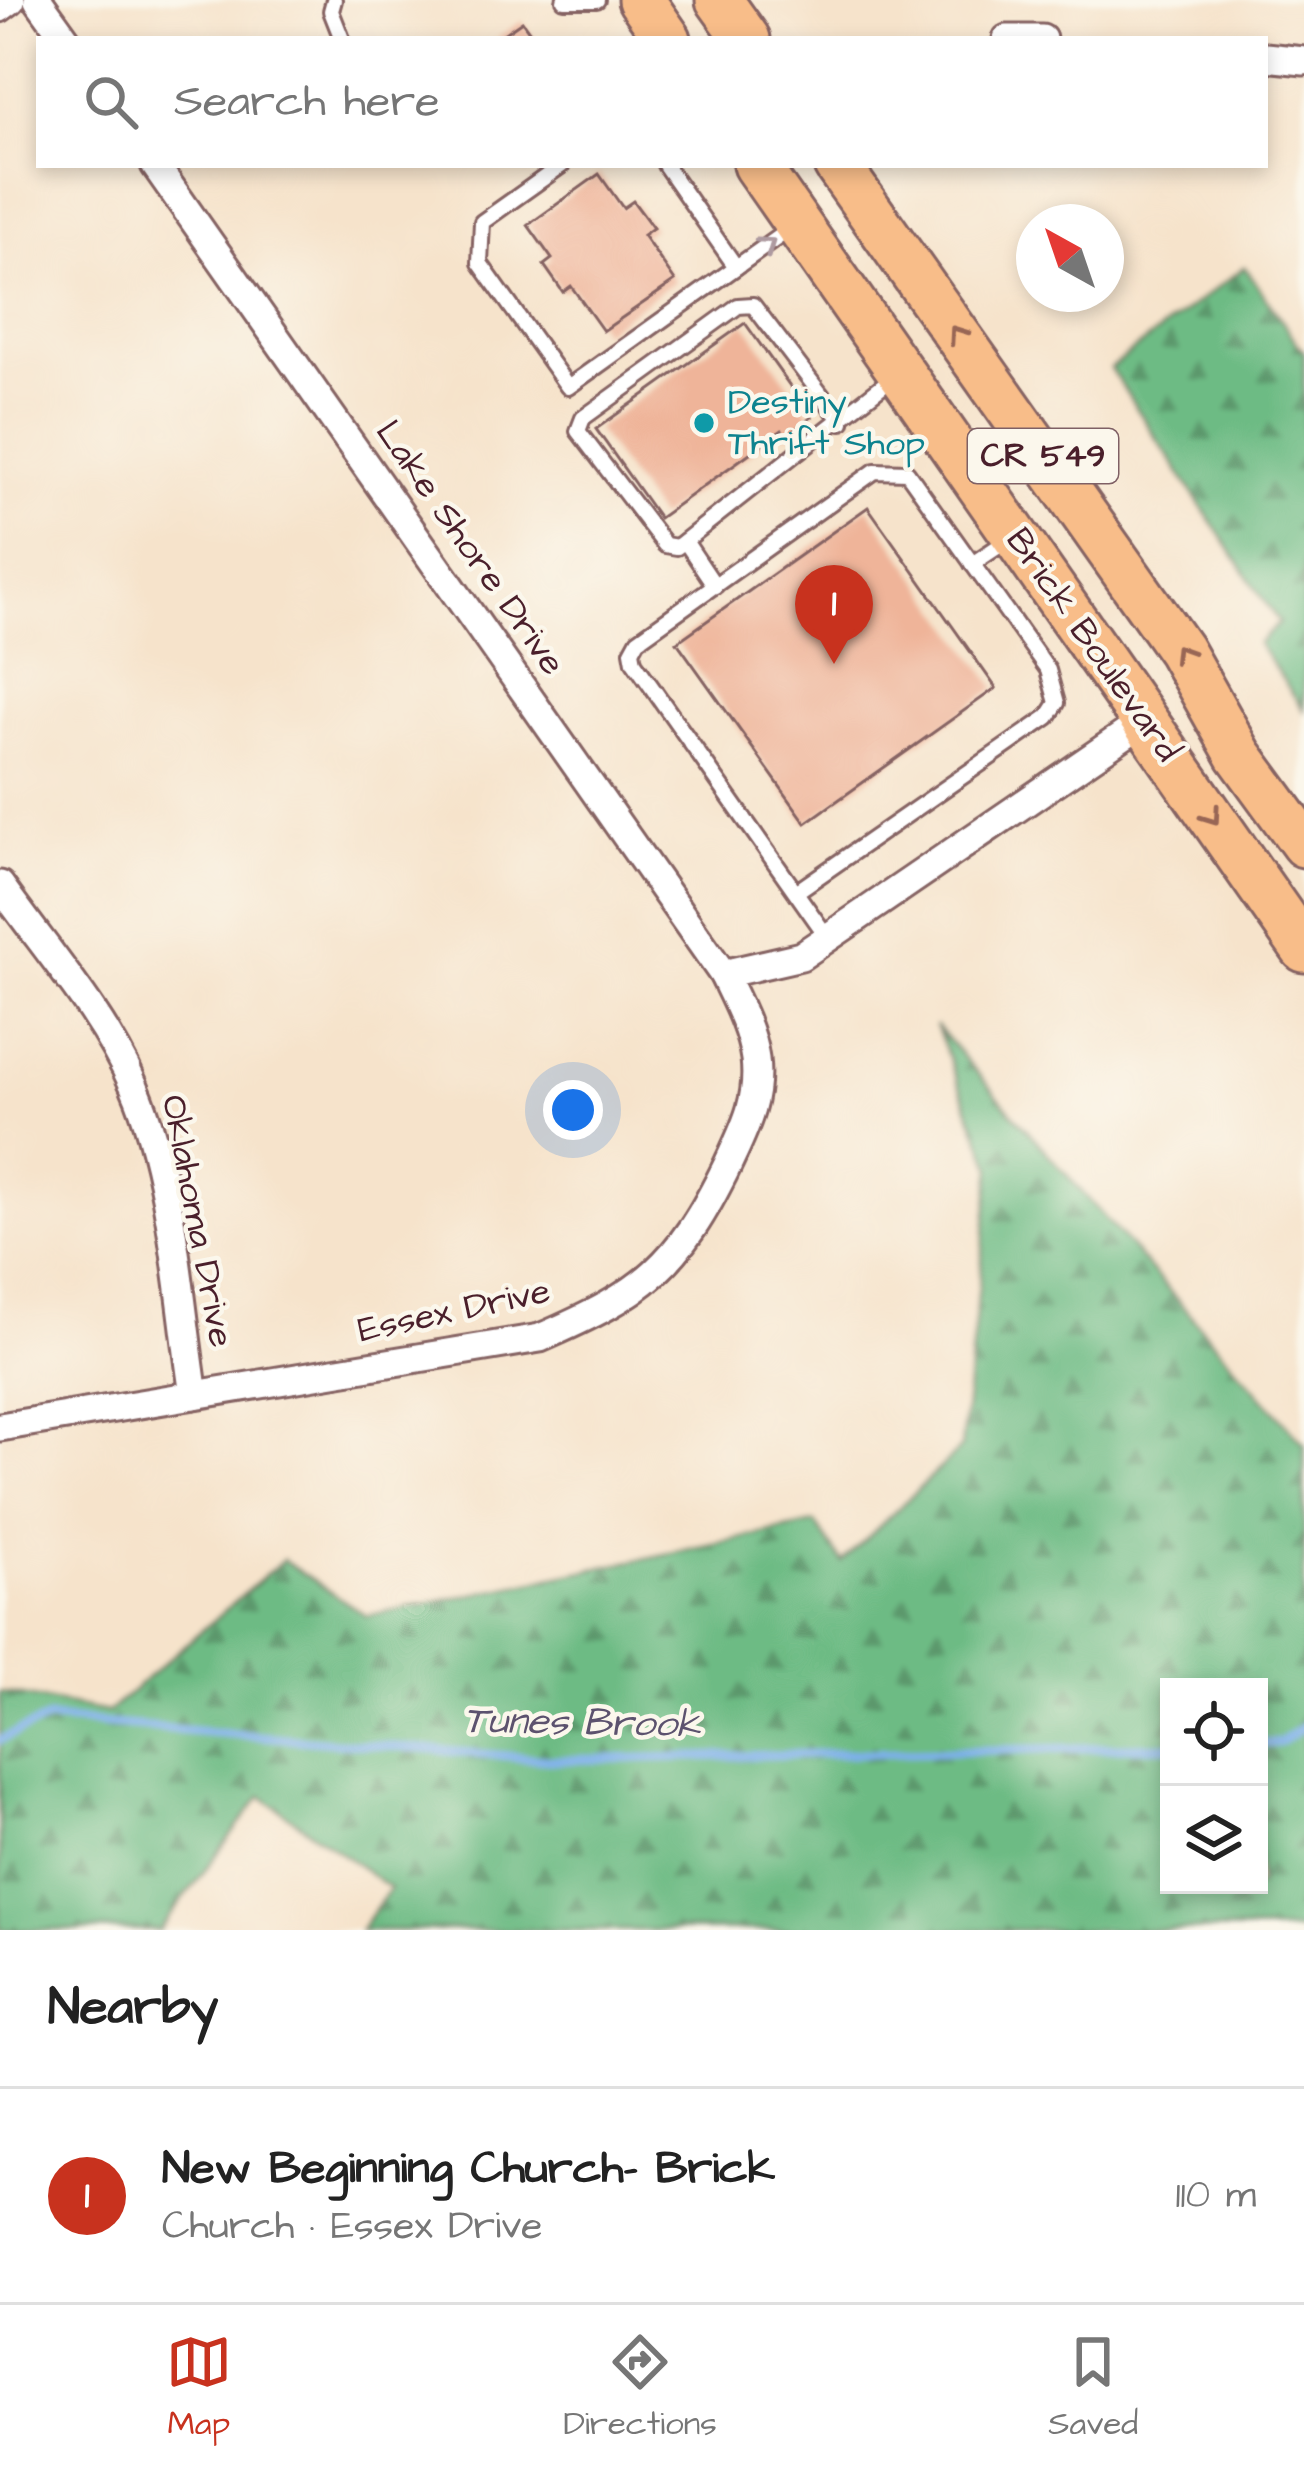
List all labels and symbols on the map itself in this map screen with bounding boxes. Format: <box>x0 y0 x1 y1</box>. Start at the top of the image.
north arrow <box>1016 204 1124 312</box>
one-way arrow <box>753 237 775 259</box>
one-way arrow <box>949 325 971 347</box>
place label: Destiny Thrift Shop <box>728 377 925 469</box>
street label: Lake Shore Drive <box>363 410 577 686</box>
marker: Destiny Thrift Shop <box>691 410 717 436</box>
road number: CR 549 <box>968 429 1118 483</box>
street label: Brick Boulevard <box>993 518 1193 772</box>
pin: 1 <box>795 565 873 664</box>
one-way arrow <box>1173 644 1195 666</box>
one-way arrow <box>1198 803 1220 825</box>
your location <box>543 1080 603 1140</box>
street label: Oklahoma Drive <box>148 1091 246 1351</box>
street label: Essex Drive <box>353 1266 555 1356</box>
water label: Tunes Brook <box>463 1694 702 1752</box>

